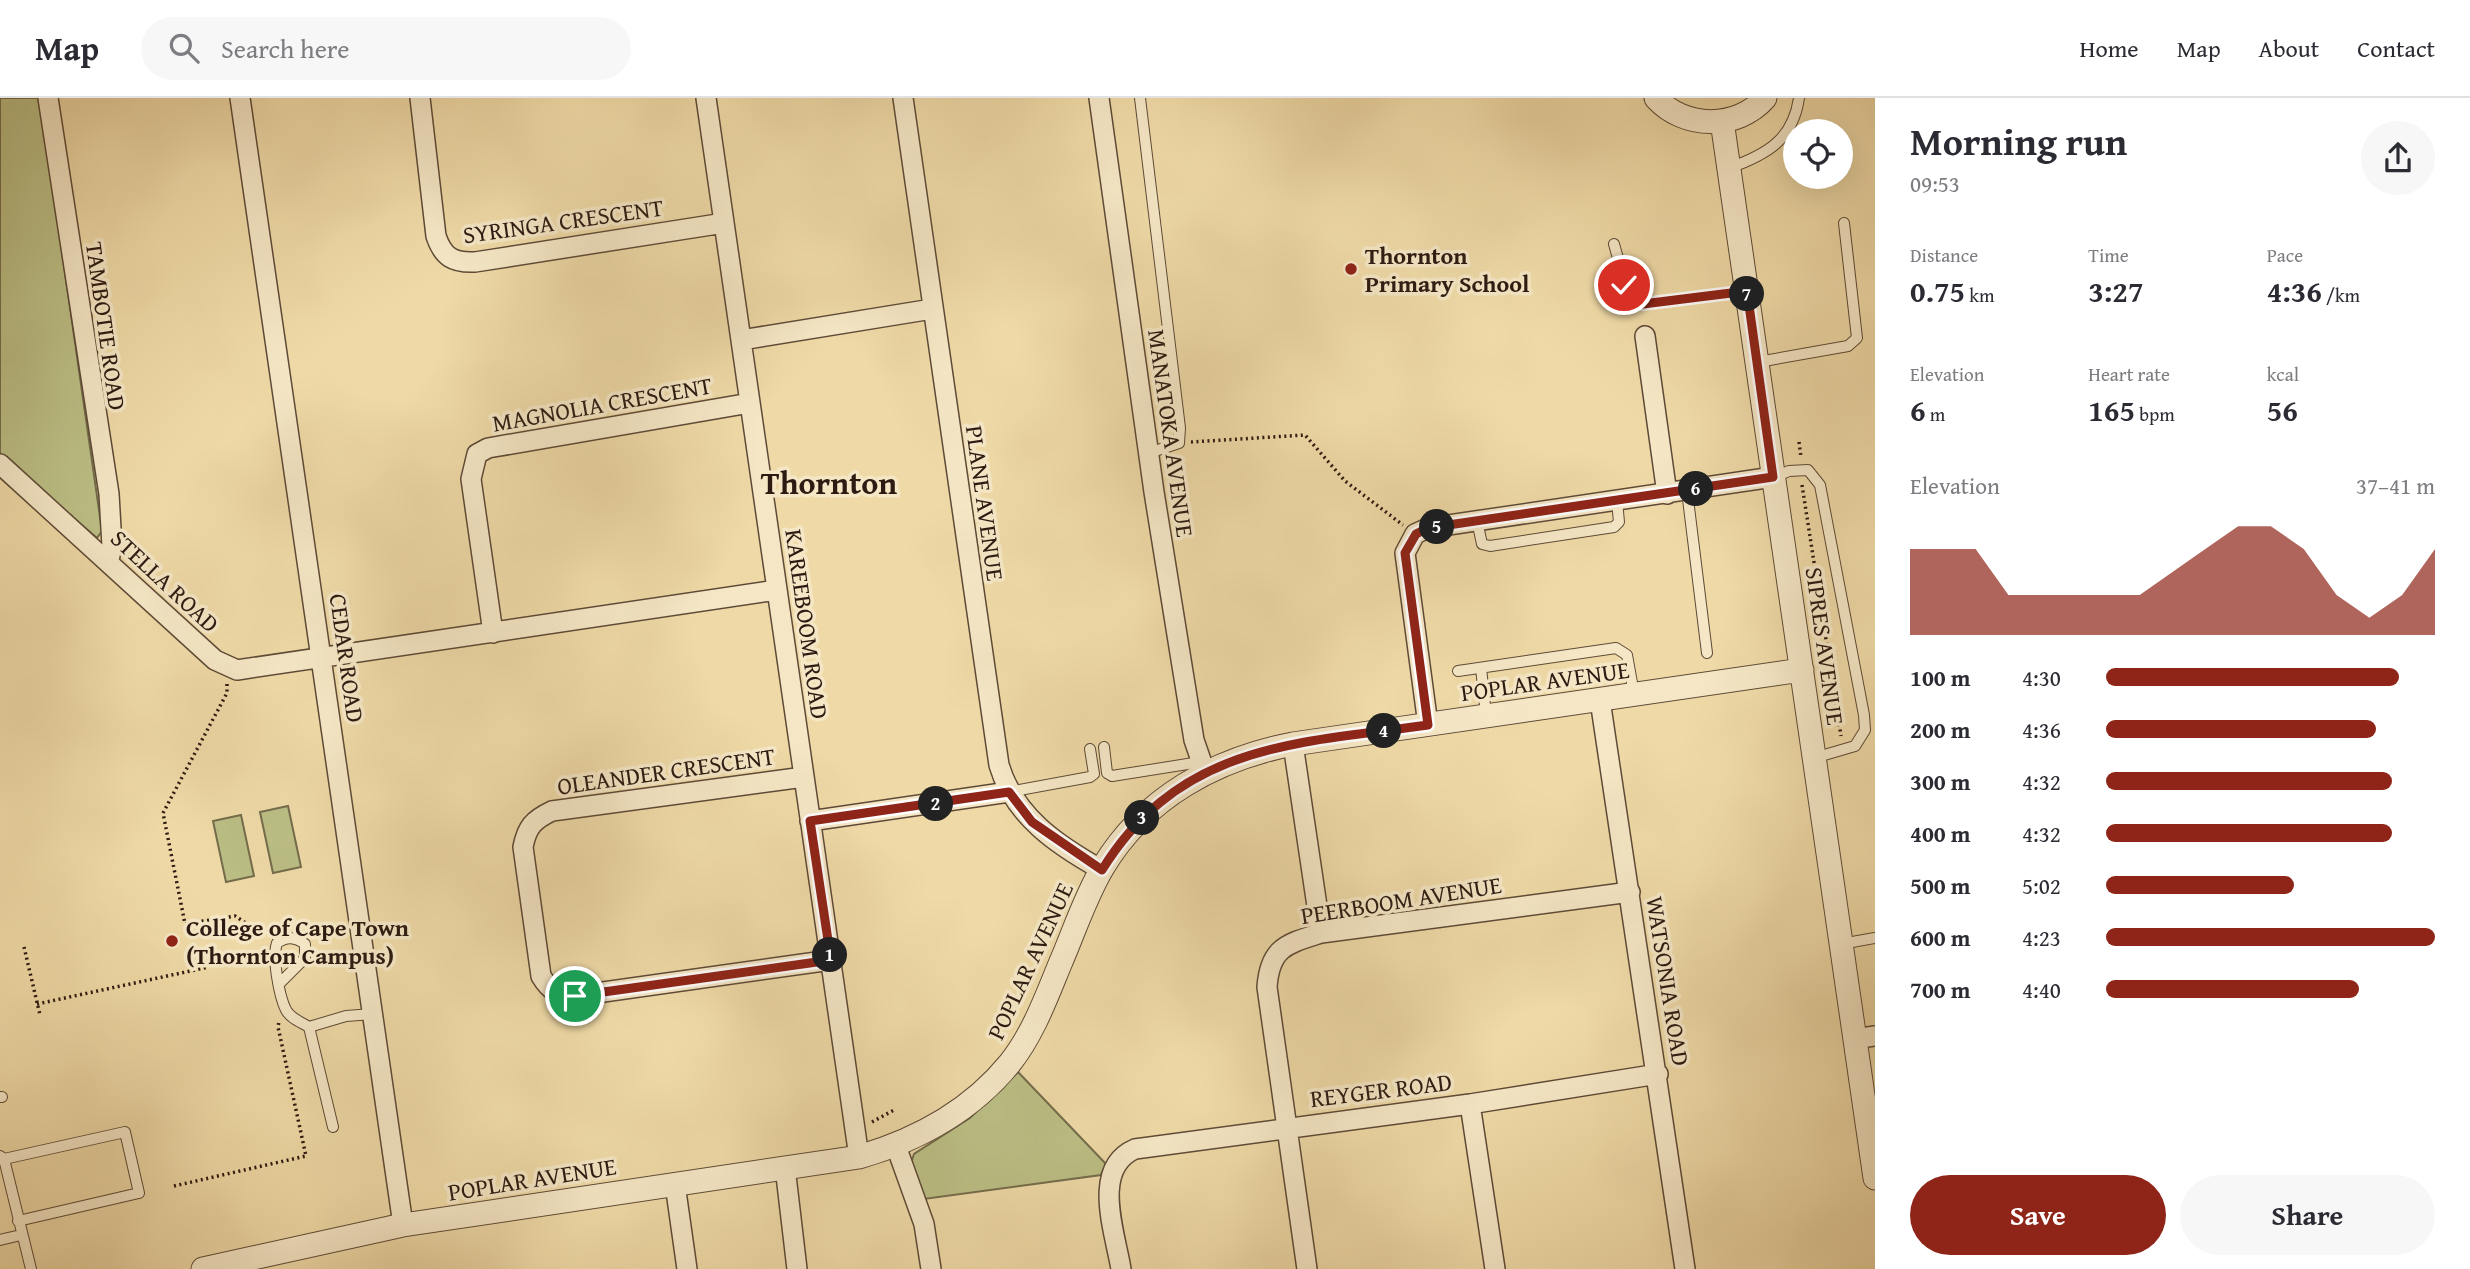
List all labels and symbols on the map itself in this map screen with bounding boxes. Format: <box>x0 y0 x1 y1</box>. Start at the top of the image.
street label: SYRINGA CRESCENT <box>461 190 665 252</box>
place label: Thornton Primary School <box>1365 238 1530 301</box>
street label: TAMBOTIE ROAD <box>77 240 135 412</box>
pin <box>1594 255 1654 315</box>
marker: Thornton Primary School <box>1343 261 1359 277</box>
pin: 7 <box>1730 276 1764 312</box>
street label: MANATOKA AVENUE <box>1139 327 1203 539</box>
street label: MAGNOLIA CRESCENT <box>490 367 714 441</box>
street label: PLANE AVENUE <box>957 423 1013 583</box>
district label: Thornton <box>761 459 897 506</box>
pin: 6 <box>1678 472 1714 506</box>
pin: 5 <box>1420 510 1454 544</box>
street label: STELLA ROAD <box>103 521 227 641</box>
street label: KAREEBOOM ROAD <box>776 527 838 721</box>
street label: SIPRES AVENUE <box>1797 565 1853 727</box>
street label: CEDAR ROAD <box>321 591 373 725</box>
street label: POPLAR AVENUE <box>1458 652 1632 710</box>
pin: 4 <box>1366 714 1402 748</box>
street label: OLEANDER CRESCENT <box>555 738 777 804</box>
pin: 2 <box>918 786 954 822</box>
pin: 3 <box>1124 800 1160 836</box>
street label: PEERBOOM AVENUE <box>1298 867 1504 933</box>
street label: POPLAR AVENUE <box>978 877 1082 1045</box>
street label: WATSONIA ROAD <box>1637 894 1699 1068</box>
place label: College of Cape Town (Thornton Campus) <box>186 910 409 973</box>
marker: College of Cape Town (Thornton Campus) <box>164 933 180 949</box>
pin: 1 <box>812 938 848 972</box>
pin <box>545 966 605 1026</box>
street label: REYGER ROAD <box>1308 1064 1454 1116</box>
street label: POPLAR AVENUE <box>445 1148 619 1210</box>

